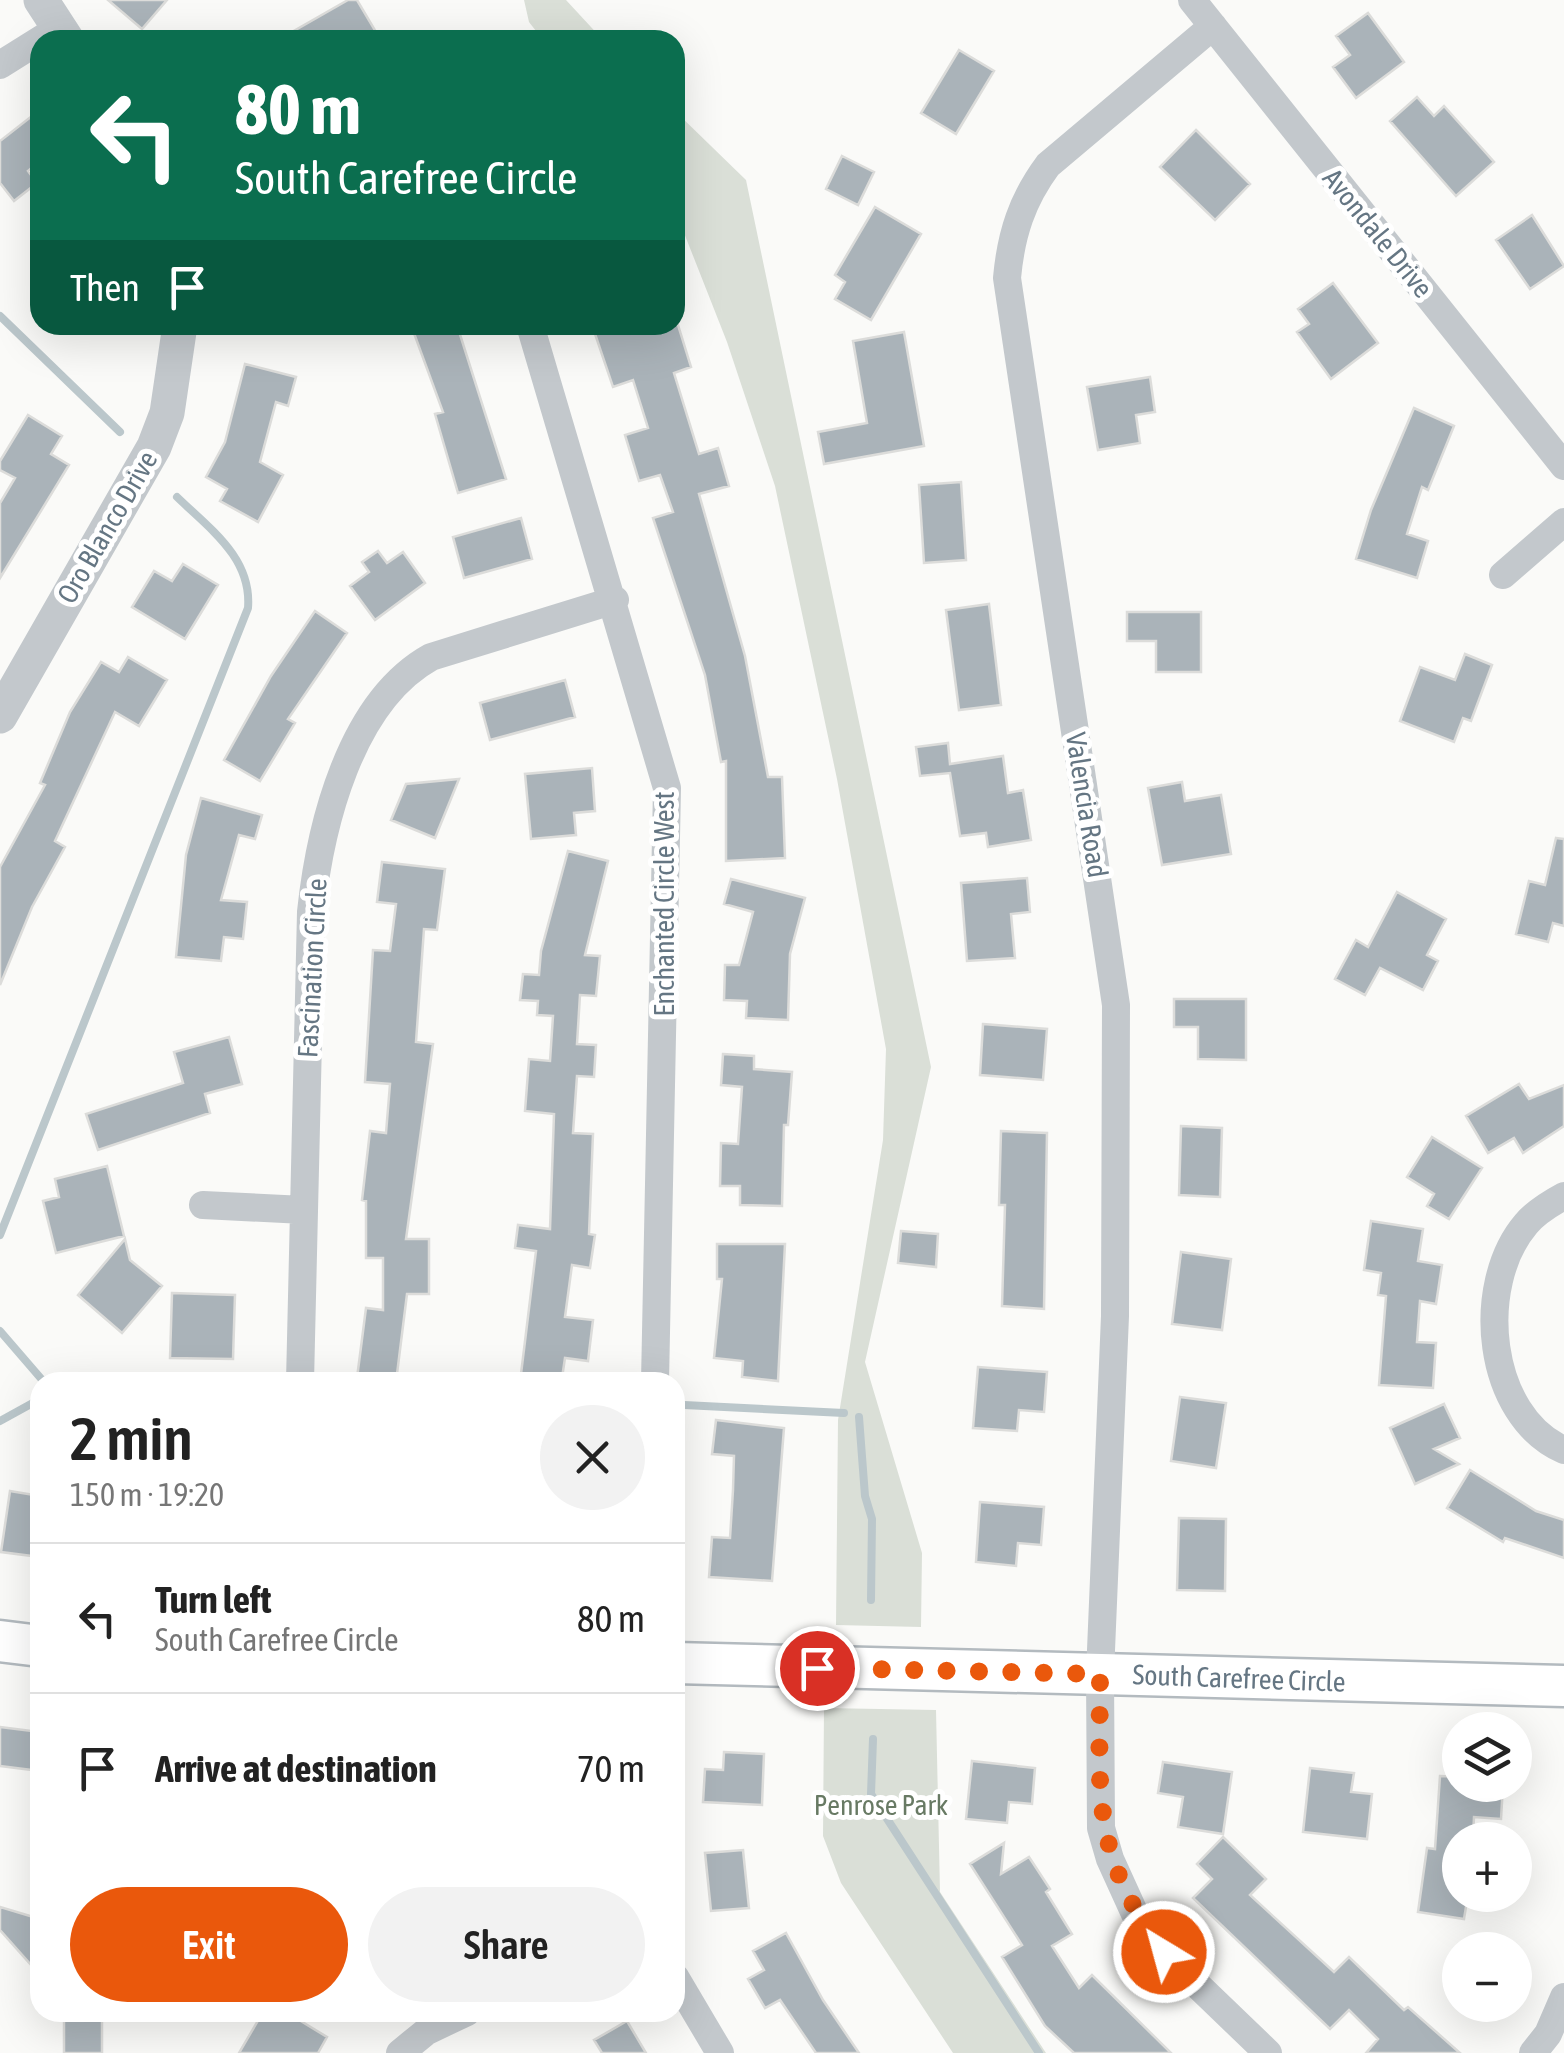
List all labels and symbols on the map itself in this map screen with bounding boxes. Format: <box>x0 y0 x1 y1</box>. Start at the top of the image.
street label: Avondale Drive <box>1316 162 1440 304</box>
street label: Oro Blanco Drive <box>50 445 164 609</box>
street label: Valencia Road <box>1060 730 1114 880</box>
street label: Enchanted Circle West <box>648 792 680 1016</box>
street label: Fascination Circle <box>291 877 333 1059</box>
pin <box>775 1626 860 1711</box>
street label: South Carefree Circle <box>1132 1658 1346 1698</box>
park label: Penrose Park <box>814 1789 948 1821</box>
position arrow <box>1112 1900 1216 2004</box>

